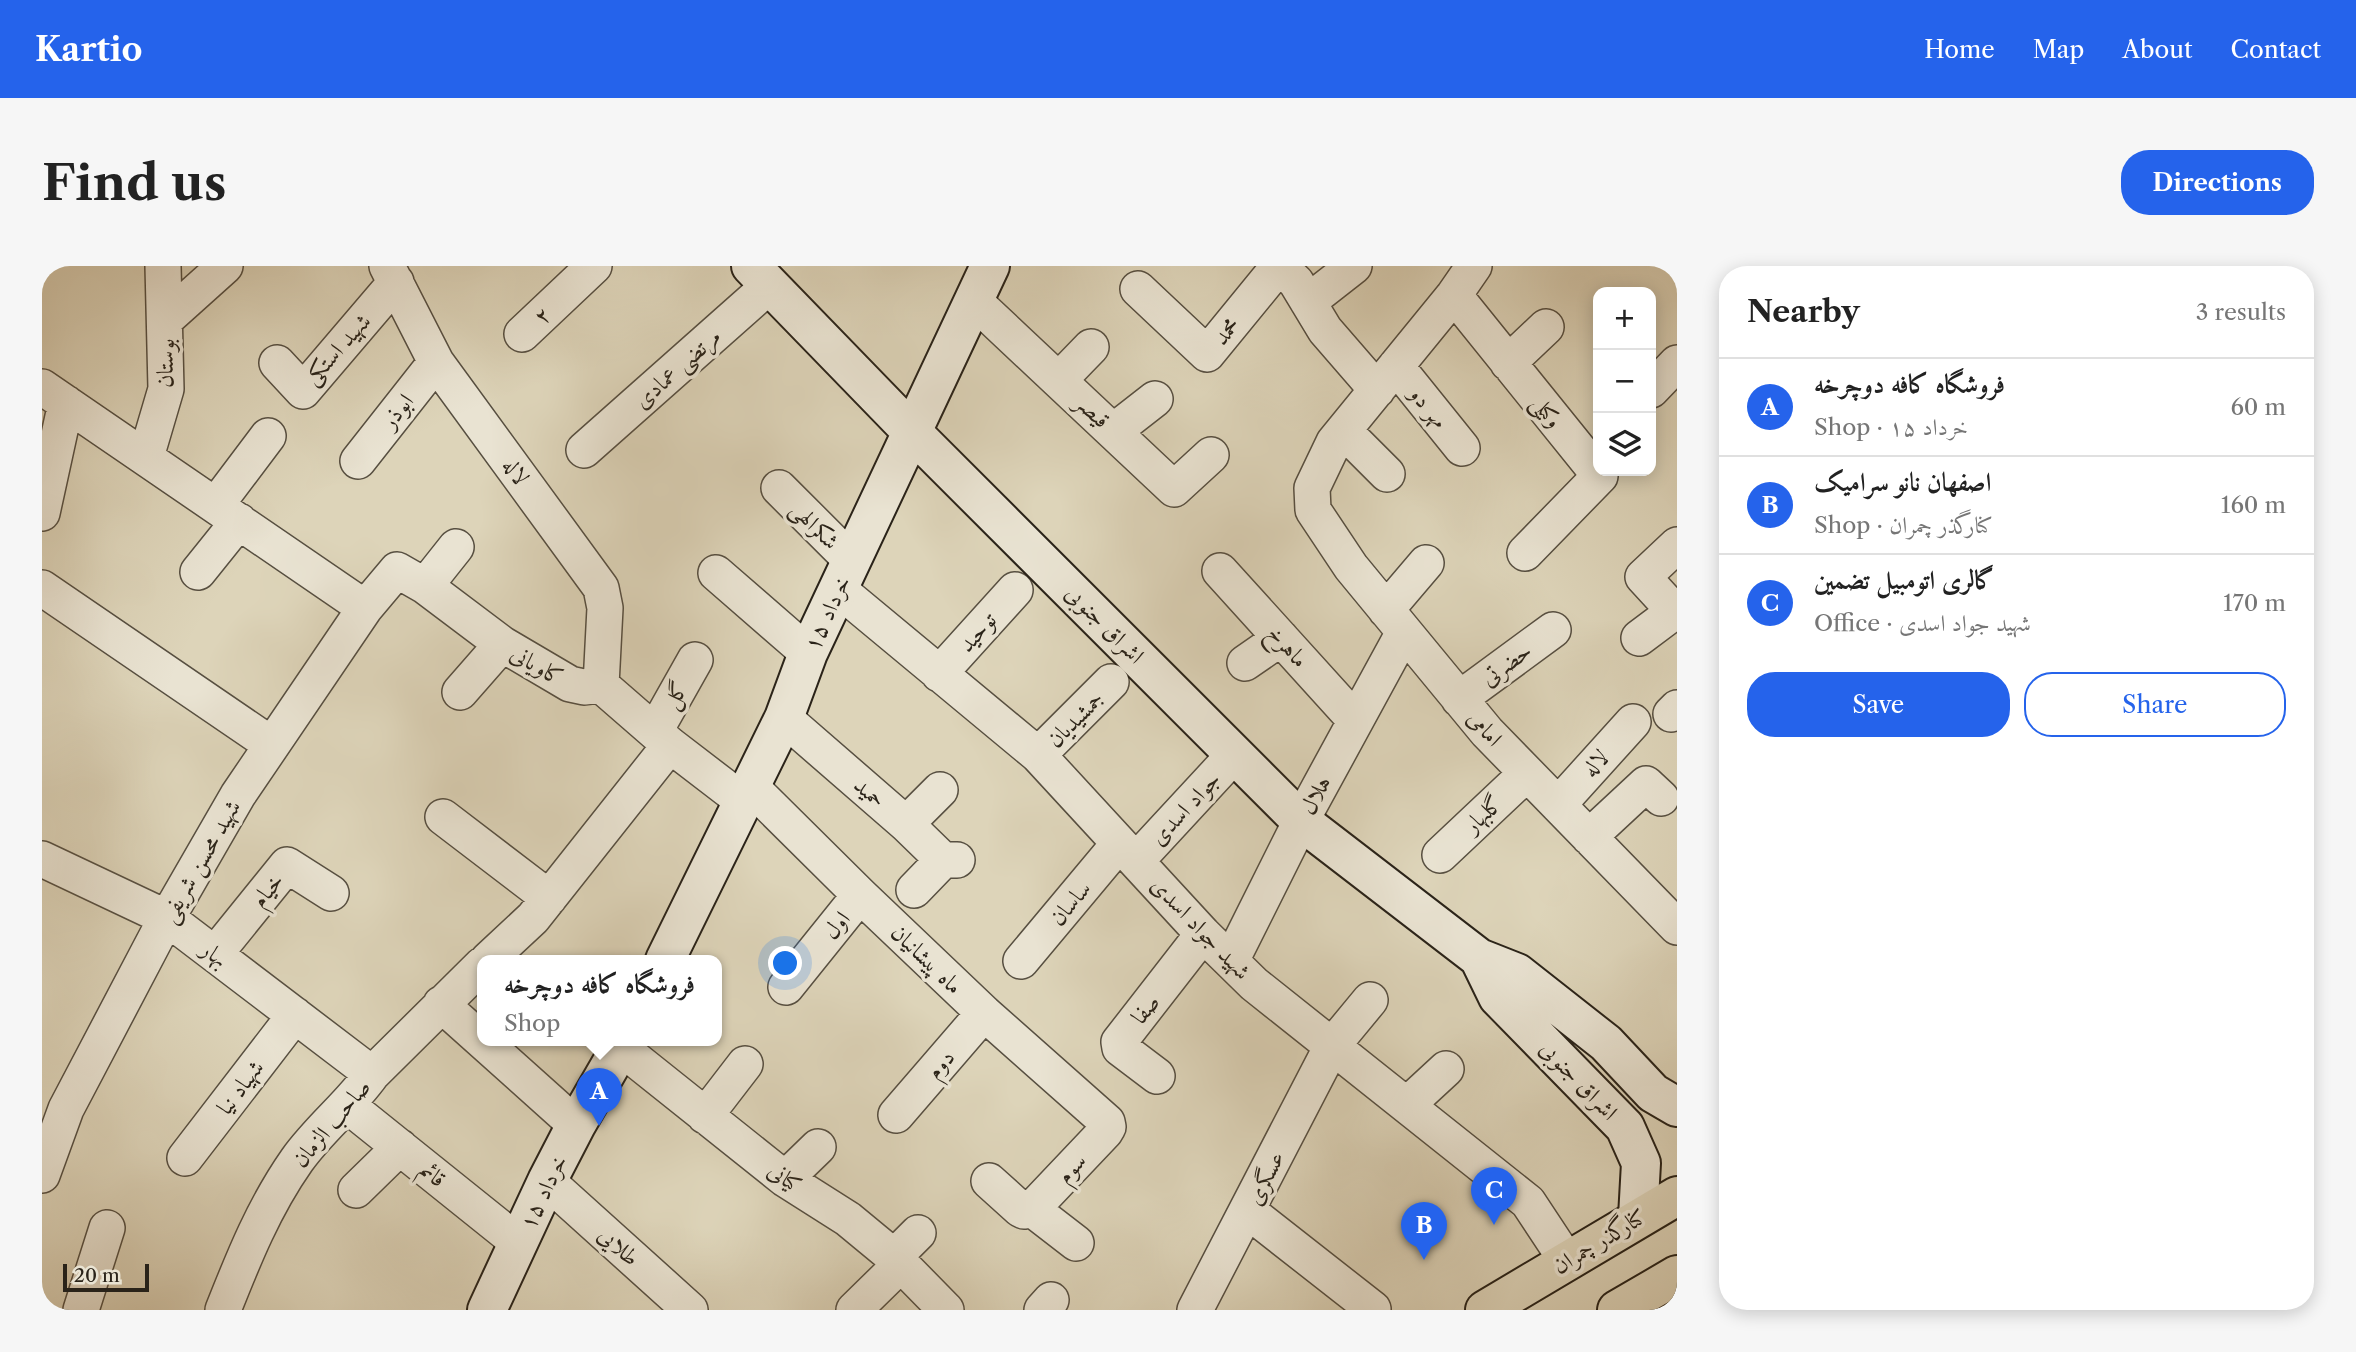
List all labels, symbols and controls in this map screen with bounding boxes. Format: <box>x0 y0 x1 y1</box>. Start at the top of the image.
text: Kartio <box>35 29 143 70</box>
text: Home <box>1924 35 1995 64</box>
text: Map <box>2033 35 2084 64</box>
text: About <box>2122 35 2193 64</box>
text: Contact <box>2231 35 2321 64</box>
button: Directions <box>2121 150 2314 215</box>
text: Find us <box>42 152 226 213</box>
map controls <box>1593 287 1656 476</box>
button: + <box>1593 287 1656 350</box>
text: Nearby <box>1747 293 1860 330</box>
text: 3 results <box>2196 298 2286 326</box>
street label: ۲ <box>528 300 556 330</box>
street label: شهید استکی <box>298 307 378 392</box>
street label: محمد <box>1206 311 1246 351</box>
street label: مرتضی عمادی <box>628 322 728 417</box>
street label: بوستان <box>150 338 181 388</box>
button: − <box>1593 350 1656 413</box>
text: فروشگاه کافه دوچرخه <box>1814 368 2005 400</box>
street label: مهر دو <box>1402 379 1454 434</box>
street label: قیصر <box>1067 387 1116 435</box>
street label: ابوذر <box>373 388 420 436</box>
street label: وکیلی <box>1522 389 1569 436</box>
text: A <box>1761 393 1779 421</box>
text: 60 m <box>2230 393 2286 421</box>
button: layers <box>1593 413 1656 476</box>
text: Shop · ۱۵ خرداد <box>1814 413 1968 441</box>
street label: لاله <box>497 452 535 490</box>
text: اصفهان نانو سرامیک <box>1814 466 1991 498</box>
text: B <box>1761 491 1779 519</box>
text: 160 m <box>2221 491 2286 519</box>
street label: شکرالهی <box>783 495 845 557</box>
text: Shop · کنارگذر چمران <box>1814 511 1993 539</box>
text: گالری اتومبیل تضمین <box>1814 564 1995 596</box>
street label: ۱۵ خرداد <box>798 571 856 655</box>
street label: اشراق جنوبی <box>1058 579 1150 671</box>
text: C <box>1761 589 1779 617</box>
text: 170 m <box>2223 589 2286 617</box>
street label: توحید <box>952 606 1003 658</box>
text: Office · شهید جواد اسدی <box>1814 609 2031 637</box>
street label: ماهرخ <box>1256 619 1314 678</box>
street label: حضرتی <box>1475 636 1538 694</box>
street label: کاویانی <box>505 639 568 692</box>
button: Save <box>1747 672 2010 737</box>
button: Share <box>2024 672 2286 737</box>
street label: گل <box>656 676 696 715</box>
street label: جمشیدیان <box>1041 685 1110 754</box>
street label: امامی <box>1462 704 1508 752</box>
street label: لاله <box>1575 743 1615 783</box>
street label: جواد اسدی <box>1144 765 1227 851</box>
street label: حمید <box>848 771 892 813</box>
street label: هلال <box>1293 771 1337 819</box>
street label: گلبهار <box>1456 789 1509 841</box>
street label: شهید محسن شریفی <box>154 795 249 929</box>
street label: خیام <box>245 867 294 917</box>
street label: شهید جواد اسدی <box>1144 871 1257 986</box>
street label: ساسان <box>1043 875 1097 931</box>
street label: اول <box>816 905 856 945</box>
street label: ماه پیشانیان <box>884 918 969 1001</box>
street label: بهار <box>194 934 234 974</box>
your location <box>768 946 802 980</box>
popup <box>477 955 722 1046</box>
text: فروشگاه کافه دوچرخه <box>504 968 695 1000</box>
street label: صفا <box>1125 989 1165 1029</box>
text: Shop <box>504 1009 560 1037</box>
street label: اشراق جنوبی <box>1533 1034 1624 1127</box>
street label: دوم <box>920 1044 965 1088</box>
street label: شهیاد نیا <box>210 1054 270 1121</box>
pin: A <box>576 1068 622 1126</box>
street label: صاحب الزمان <box>286 1073 378 1174</box>
street label: عسگری <box>1240 1146 1291 1210</box>
street label: سوم <box>1050 1147 1096 1193</box>
street label: ۱۵ خرداد <box>513 1150 573 1234</box>
street label: قائم <box>410 1155 452 1198</box>
street label: کیانی <box>763 1155 807 1199</box>
pin: C <box>1471 1167 1517 1225</box>
street label: کنارگذر چمران <box>1546 1201 1651 1281</box>
pin: B <box>1401 1202 1447 1260</box>
street label: طلایی <box>592 1220 645 1272</box>
scale bar <box>63 1261 149 1293</box>
text: 20 m <box>74 1264 120 1287</box>

